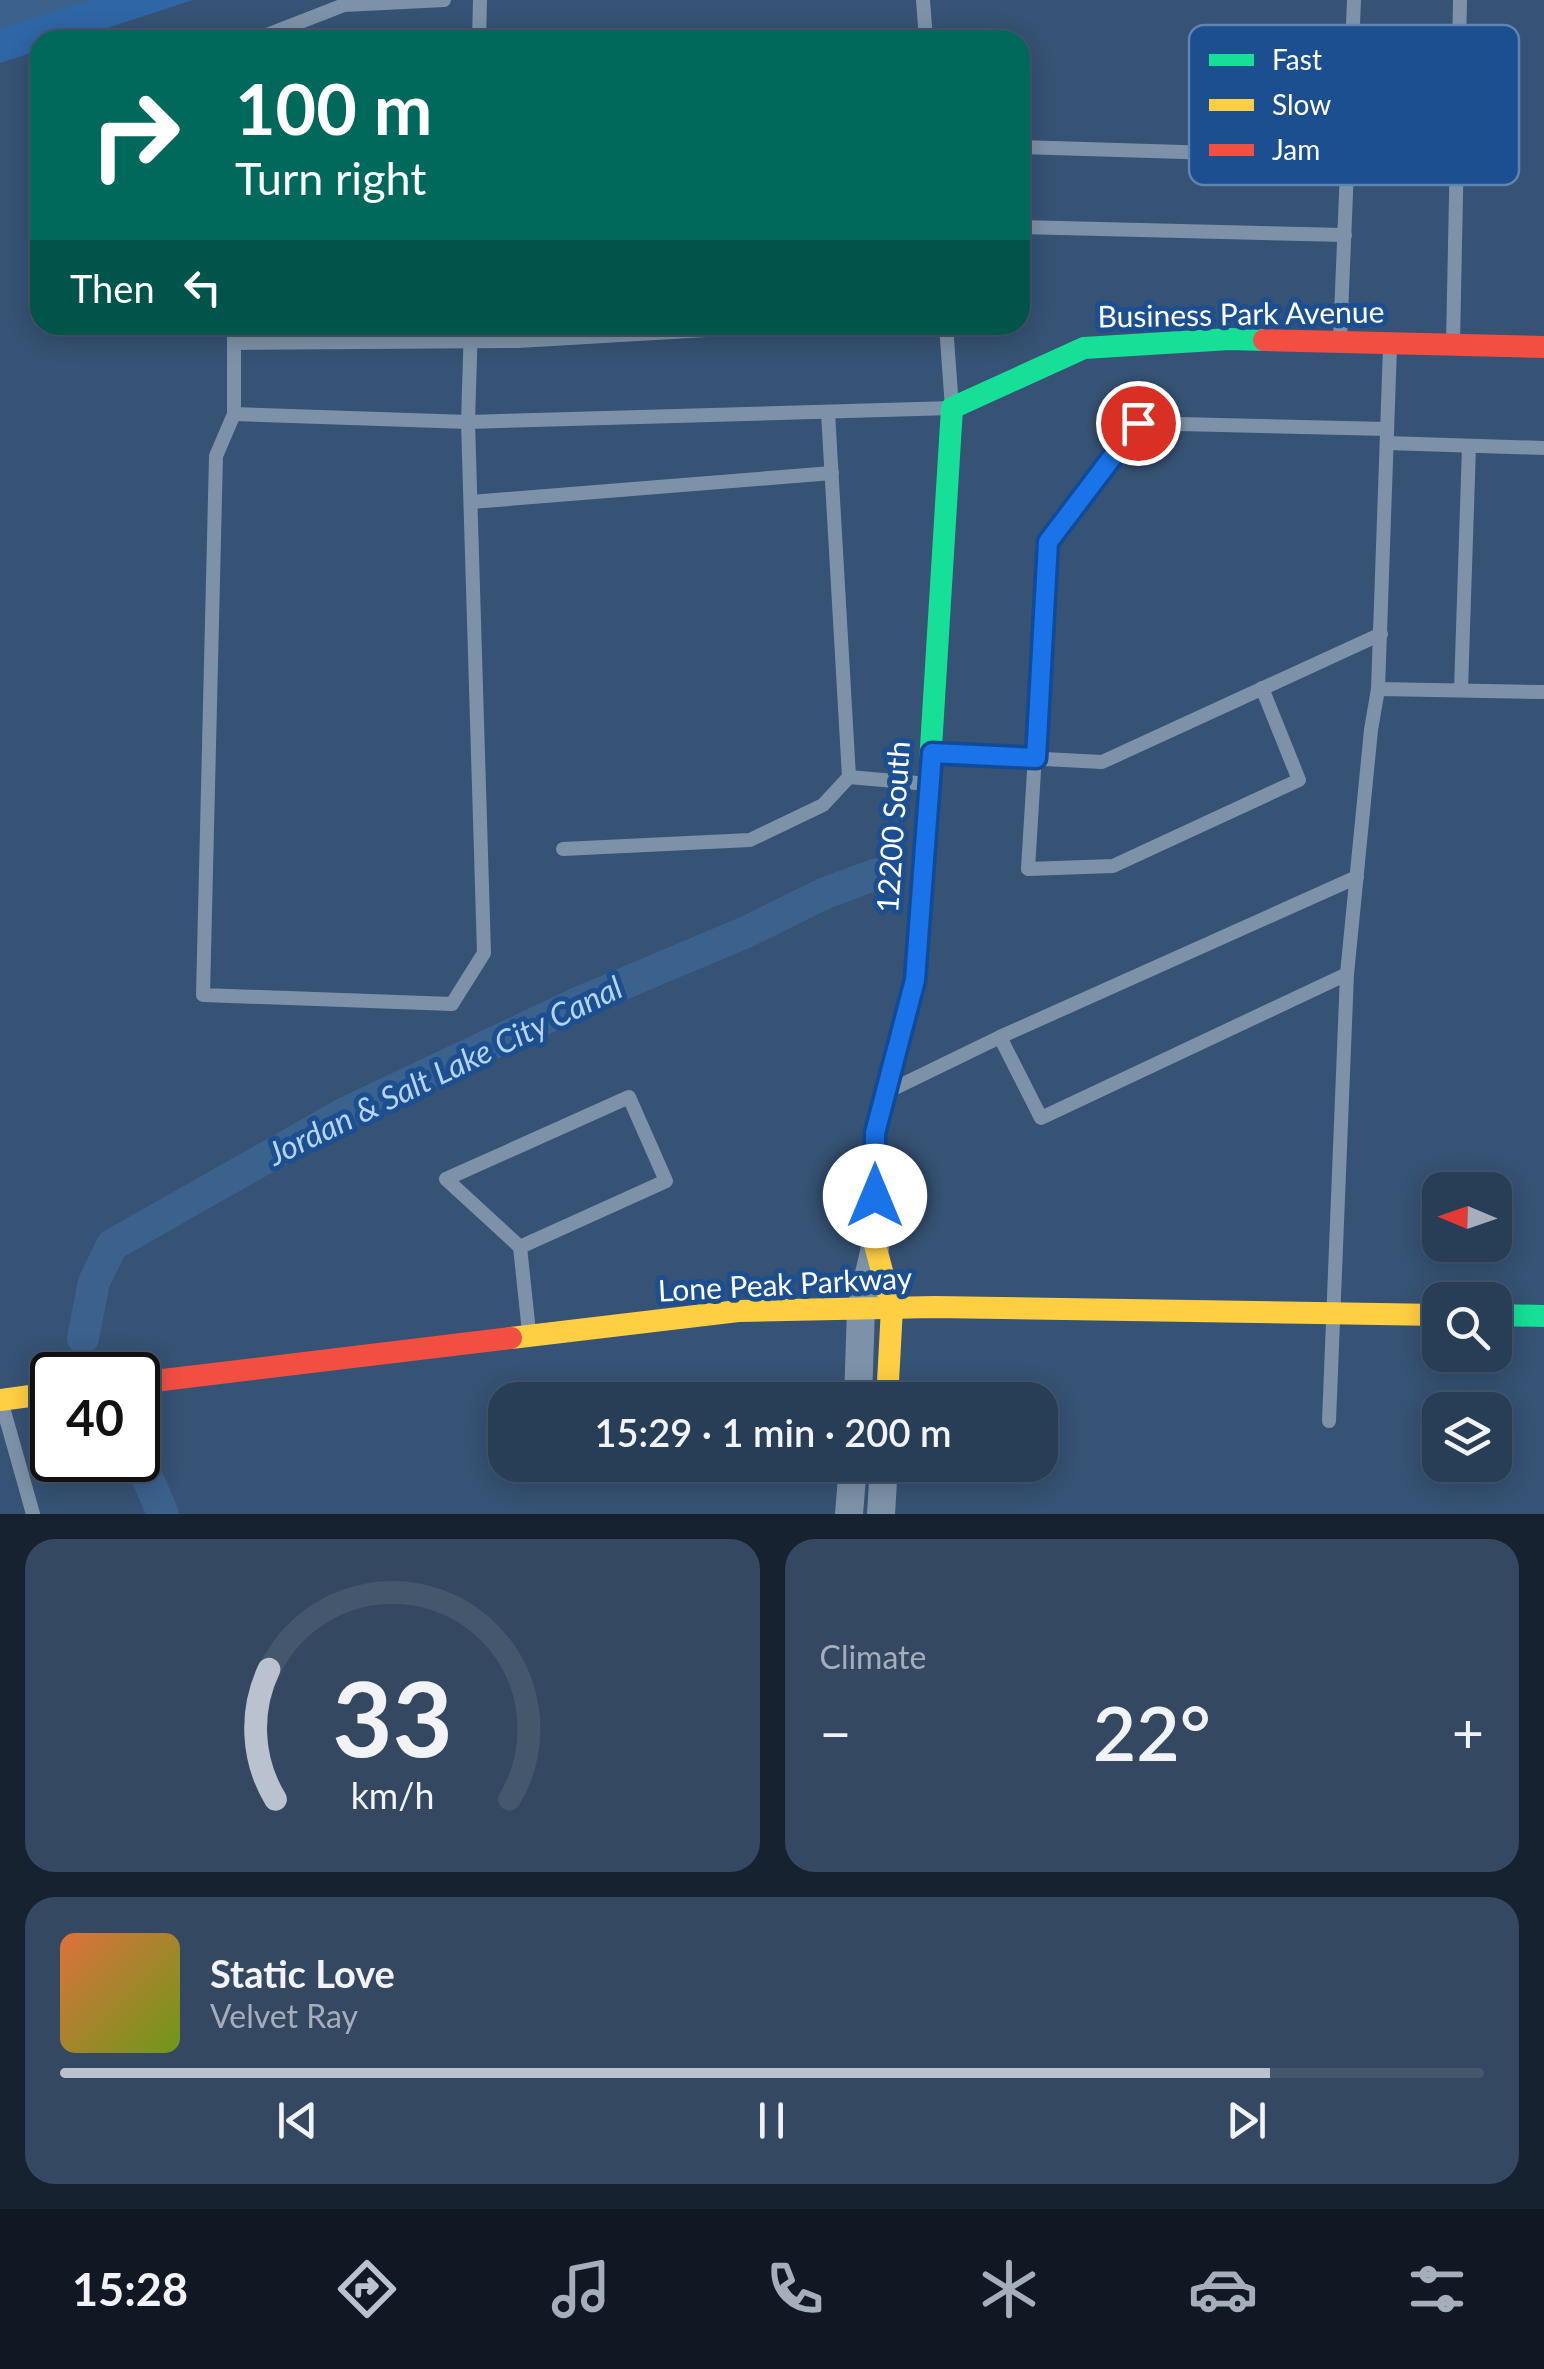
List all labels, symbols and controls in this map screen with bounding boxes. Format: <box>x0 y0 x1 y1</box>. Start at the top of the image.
legend <box>1189 25 1519 185</box>
text: Fast <box>1272 42 1322 76</box>
text: 100 m <box>235 66 432 150</box>
icon: right <box>70 70 200 200</box>
text: Slow <box>1272 87 1331 121</box>
text: Jam <box>1272 132 1320 166</box>
text: Turn right <box>235 151 426 205</box>
icon: left <box>175 260 230 315</box>
text: Then <box>70 265 155 311</box>
street label: Business Park Avenue <box>1097 292 1385 334</box>
pin <box>1096 381 1181 466</box>
icon: arrive <box>1111 396 1166 451</box>
street label: 12200 South <box>868 740 916 914</box>
water label: Jordan & Salt Lake City Canal <box>260 967 628 1173</box>
position arrow <box>823 1144 927 1248</box>
north arrow <box>1422 1172 1512 1262</box>
map controls <box>1422 1172 1512 1482</box>
street label: Lone Peak Parkway <box>657 1258 913 1308</box>
button: search <box>1422 1282 1512 1372</box>
speed limit sign: 40 <box>30 1352 160 1482</box>
button: layers <box>1422 1392 1512 1482</box>
text: 15:29 · 1 min · 200 m <box>595 1409 951 1455</box>
text: Climate <box>820 1637 926 1676</box>
text: 33 <box>332 1654 453 1779</box>
text: 22° <box>1093 1687 1211 1777</box>
text: − <box>820 1699 851 1765</box>
text: + <box>1452 1699 1484 1765</box>
text: km/h <box>350 1774 434 1817</box>
text: Static Love <box>210 1950 395 1996</box>
text: Velvet Ray <box>210 1996 358 2035</box>
icon: previous <box>270 2093 325 2148</box>
icon: pause <box>744 2093 799 2148</box>
icon: next <box>1219 2093 1274 2148</box>
icon: directions <box>332 2254 402 2324</box>
icon: music <box>546 2254 616 2324</box>
icon: phone <box>760 2254 830 2324</box>
icon: climate <box>974 2254 1044 2324</box>
icon: car <box>1188 2254 1258 2324</box>
icon: filters <box>1402 2254 1472 2324</box>
text: 15:28 <box>72 2262 188 2316</box>

